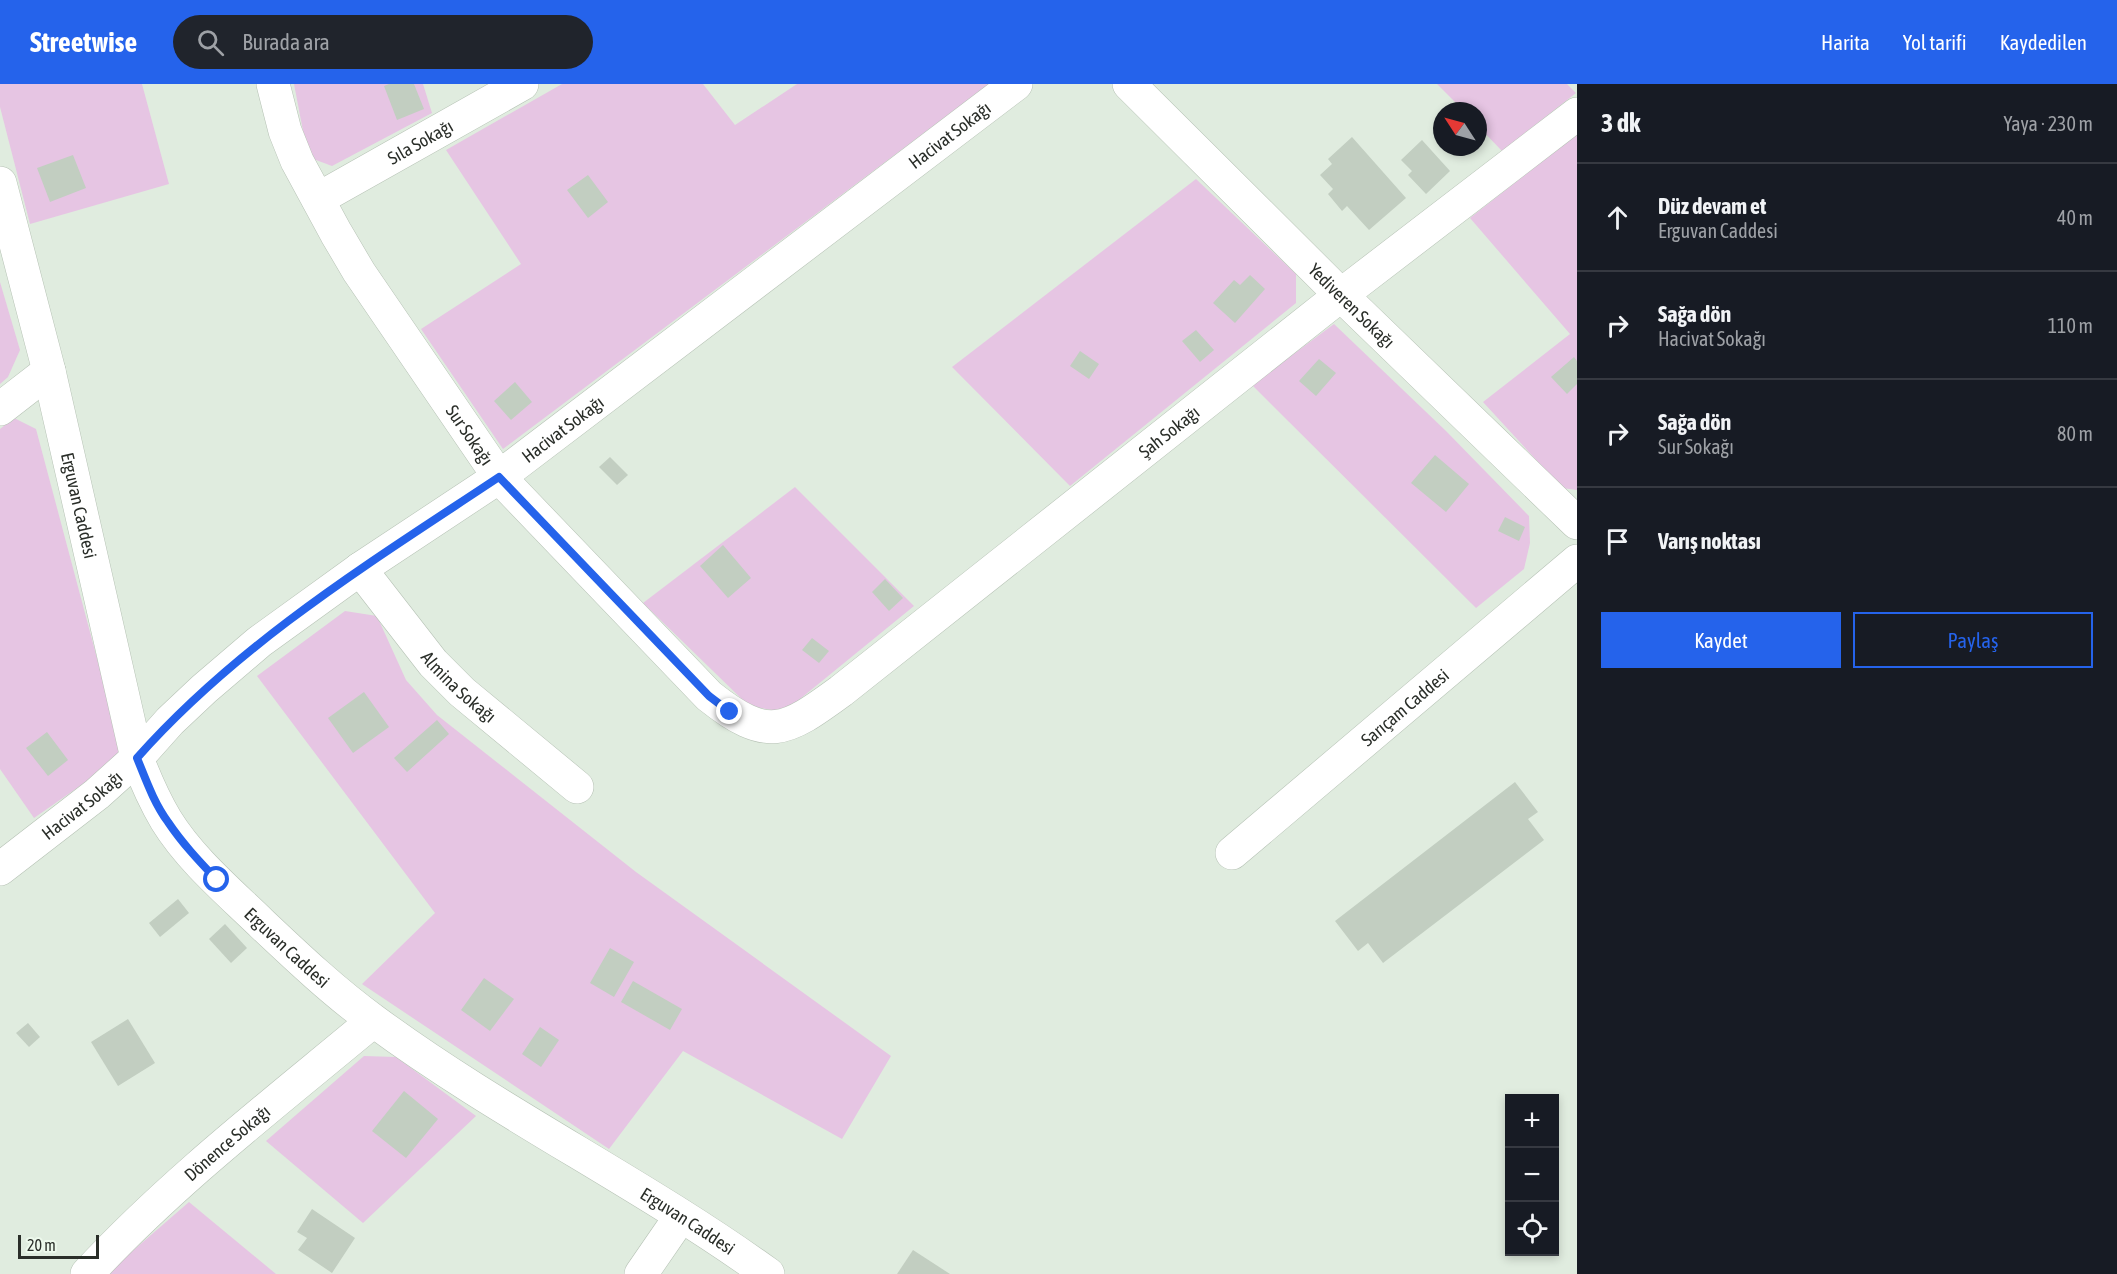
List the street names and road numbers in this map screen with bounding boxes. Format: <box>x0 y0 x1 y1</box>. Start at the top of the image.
street label: Hacivat Sokağı <box>904 97 994 172</box>
street label: Sıla Sokağı <box>384 115 456 168</box>
street label: Yediveren Sokağı <box>1304 259 1399 352</box>
street label: Hacivat Sokağı <box>517 391 607 467</box>
street label: Sur Sokağı <box>442 401 498 469</box>
street label: Şah Sokağı <box>1134 401 1203 462</box>
street label: Erguvan Caddesi <box>57 450 102 560</box>
street label: Almina Sokağı <box>417 647 500 726</box>
street label: Sarıçam Caddesi <box>1356 664 1453 750</box>
street label: Hacivat Sokağı <box>37 766 126 843</box>
street label: Erguvan Caddesi <box>241 903 334 992</box>
street label: Dönence Sokağı <box>180 1100 274 1185</box>
street label: Erguvan Caddesi <box>637 1183 739 1258</box>

